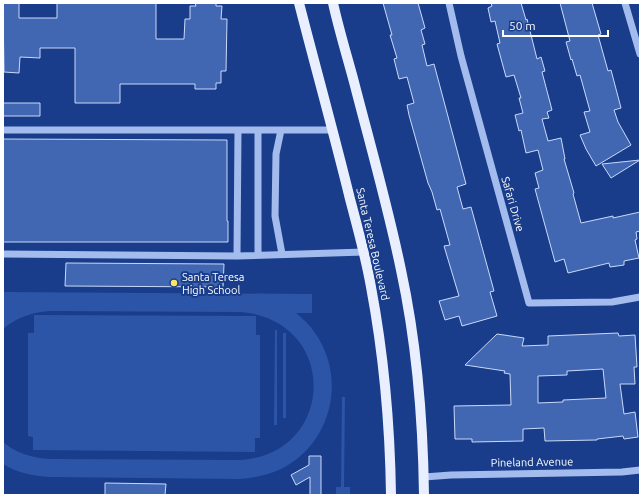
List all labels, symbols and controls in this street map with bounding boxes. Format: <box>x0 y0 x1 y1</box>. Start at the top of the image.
scale bar <box>503 12 608 38</box>
text: 50 m <box>509 19 536 32</box>
street label: Safari Drive <box>499 175 527 233</box>
street label: Santa Teresa Boulevard <box>354 186 392 302</box>
place label: Santa Teresa High School <box>182 271 245 296</box>
marker: Santa Teresa High School <box>169 278 179 288</box>
street label: Pineland Avenue <box>491 455 573 469</box>

